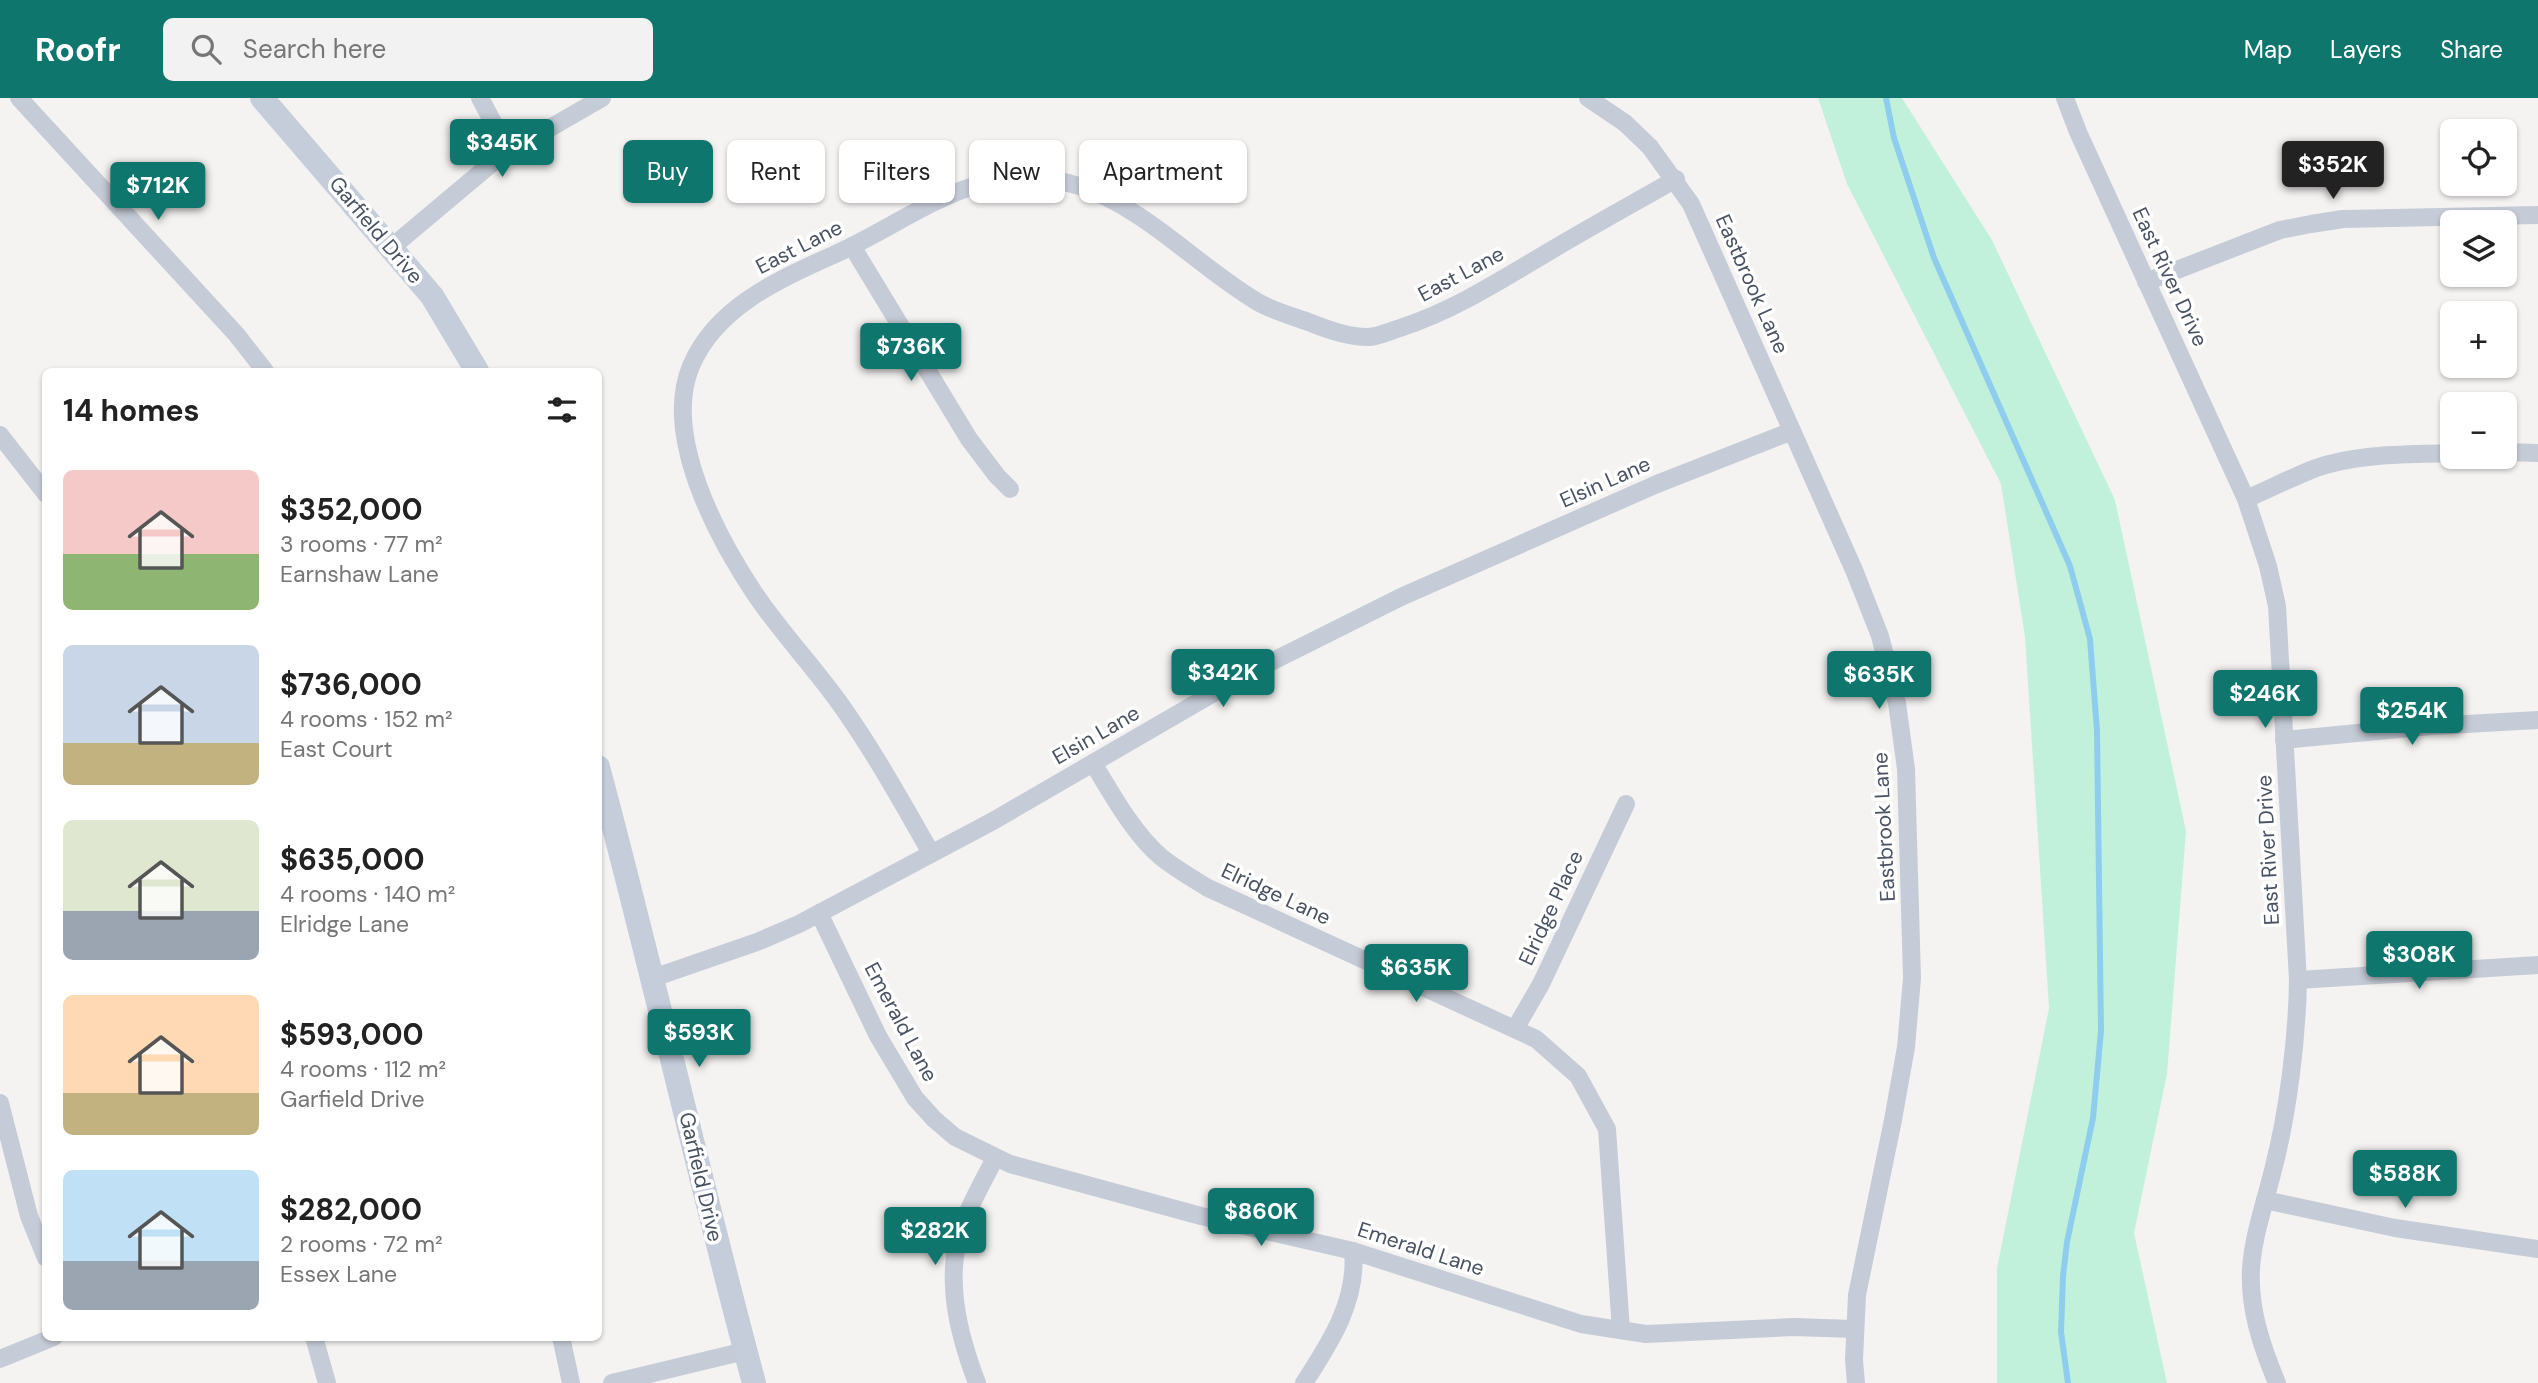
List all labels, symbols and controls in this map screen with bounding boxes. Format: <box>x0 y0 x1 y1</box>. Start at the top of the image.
search box <box>163 18 653 81</box>
text: Roofr <box>35 28 121 71</box>
icon: search <box>187 30 225 68</box>
text: Search here <box>243 32 386 66</box>
text: Map <box>2244 34 2292 65</box>
text: Layers <box>2330 34 2402 65</box>
text: Share <box>2440 34 2503 65</box>
map controls <box>2440 119 2517 469</box>
button: locate <box>2440 119 2517 196</box>
pin: $345K <box>453 120 551 179</box>
text: $345K <box>466 127 538 157</box>
chip: Buy <box>623 140 713 203</box>
chip: Rent <box>727 140 825 203</box>
chip: Filters <box>839 140 955 203</box>
chip: New <box>969 140 1065 203</box>
chip: Apartment <box>1079 140 1247 203</box>
pin: $352K <box>2284 141 2382 201</box>
text: $352K <box>2298 149 2368 179</box>
pin: $712K <box>109 162 207 222</box>
text: $712K <box>126 170 190 200</box>
street label: Garfield Drive <box>323 170 429 290</box>
street label: East River Drive <box>2126 203 2214 351</box>
street label: Eastbrook Lane <box>1709 210 1795 358</box>
button: layers <box>2440 210 2517 287</box>
street label: East Lane <box>751 213 847 281</box>
street label: East Lane <box>1413 240 1509 308</box>
button: + <box>2440 301 2517 378</box>
pin: $736K <box>862 324 960 383</box>
text: $736K <box>876 331 946 361</box>
text: 14 homes <box>63 391 200 430</box>
icon: filters <box>543 391 581 429</box>
button: − <box>2440 392 2517 469</box>
street label: Elsin Lane <box>1555 450 1655 514</box>
text: $352,000 <box>280 490 423 529</box>
icon: home <box>119 498 203 582</box>
text: 3 rooms · 77 m² <box>280 529 443 559</box>
text: Earnshaw Lane <box>280 559 439 589</box>
pin: $342K <box>1174 650 1272 709</box>
pin: $635K <box>1830 652 1928 711</box>
text: $342K <box>1187 657 1259 687</box>
text: $635K <box>1843 659 1915 689</box>
text: $736,000 <box>280 665 422 704</box>
pin: $246K <box>2216 670 2314 730</box>
icon: home <box>119 673 203 757</box>
text: $246K <box>2229 678 2301 708</box>
pin: $254K <box>2363 688 2461 747</box>
text: $254K <box>2376 695 2448 725</box>
street label: Elsin Lane <box>1047 699 1145 771</box>
text: 4 rooms · 152 m² <box>280 704 453 734</box>
text: East Court <box>280 734 393 764</box>
street label: Eastbrook Lane <box>1866 751 1902 902</box>
street label: East River Drive <box>2250 774 2286 926</box>
text: $635,000 <box>280 840 425 879</box>
street label: Elridge Place <box>1512 846 1590 970</box>
icon: home <box>119 848 203 932</box>
street label: Elridge Lane <box>1217 856 1335 932</box>
text: 4 rooms · 140 m² <box>280 879 455 909</box>
text: Elridge Lane <box>280 909 409 939</box>
pin: $308K <box>2370 932 2468 991</box>
text: $308K <box>2382 939 2456 969</box>
pin: $635K <box>1367 944 1465 1004</box>
text: $635K <box>1380 952 1452 982</box>
street label: Emerald Lane <box>858 957 944 1087</box>
pin: $593K <box>650 1010 748 1069</box>
text: $593,000 <box>280 1015 424 1054</box>
text: $593K <box>664 1017 734 1047</box>
icon: home <box>119 1023 203 1107</box>
text: 4 rooms · 112 m² <box>280 1054 446 1084</box>
text: Garfield Drive <box>280 1084 425 1114</box>
street label: Garfield Drive <box>673 1110 730 1245</box>
pin: $588K <box>2356 1150 2454 1210</box>
text: $588K <box>2369 1158 2441 1188</box>
pin: $860K <box>1212 1188 1310 1248</box>
text: $282,000 <box>280 1190 422 1229</box>
text: $860K <box>1224 1196 1298 1226</box>
icon: home <box>119 1198 203 1282</box>
pin: $282K <box>886 1208 984 1267</box>
text: $282K <box>900 1215 970 1245</box>
street label: Emerald Lane <box>1354 1215 1488 1283</box>
text: 2 rooms · 72 m² <box>280 1229 443 1259</box>
text: Essex Lane <box>280 1259 397 1289</box>

